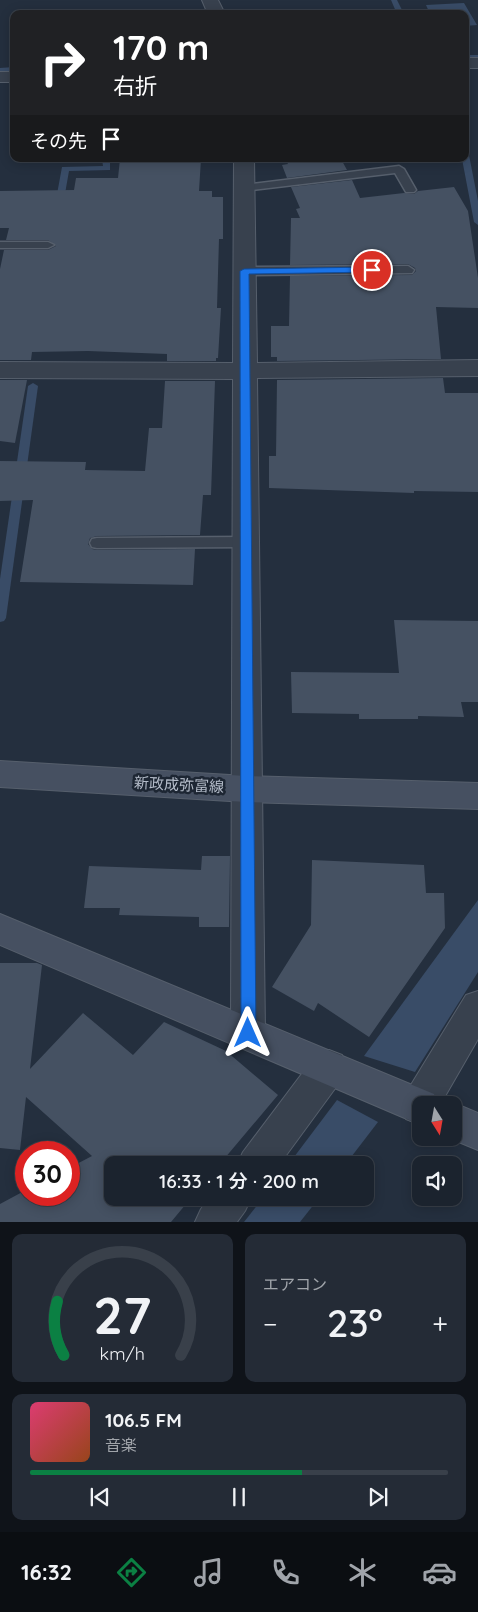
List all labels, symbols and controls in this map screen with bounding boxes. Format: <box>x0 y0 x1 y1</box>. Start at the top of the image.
text: 170 m <box>113 25 209 69</box>
icon: right <box>30 30 95 95</box>
text: 右折 <box>113 72 157 100</box>
icon: arrive <box>97 125 125 153</box>
text: その先 <box>30 129 87 153</box>
pin <box>351 249 393 291</box>
icon: arrive <box>358 256 386 284</box>
street label: 新政成弥富線 <box>134 773 224 796</box>
position arrow <box>221 1006 273 1058</box>
north arrow <box>412 1096 462 1146</box>
map controls <box>412 1096 462 1206</box>
speed limit sign: 30 <box>15 1141 80 1206</box>
button: sound <box>412 1156 462 1206</box>
text: 16:33 · 1 分 · 200 m <box>159 1169 319 1193</box>
text: エアコン <box>263 1274 327 1294</box>
text: 27 <box>93 1282 152 1347</box>
text: 23° <box>327 1299 383 1347</box>
text: − <box>263 1306 278 1341</box>
text: + <box>432 1306 448 1341</box>
text: km/h <box>100 1342 145 1364</box>
text: 106.5 FM <box>105 1408 182 1432</box>
text: 音楽 <box>105 1435 137 1455</box>
icon: previous <box>86 1483 114 1511</box>
icon: pause <box>225 1483 253 1511</box>
icon: next <box>364 1483 392 1511</box>
icon: directions <box>114 1555 149 1590</box>
icon: music <box>191 1555 226 1590</box>
icon: phone <box>268 1555 303 1590</box>
icon: climate <box>345 1555 380 1590</box>
icon: car <box>422 1555 457 1590</box>
text: 16:32 <box>21 1558 72 1586</box>

